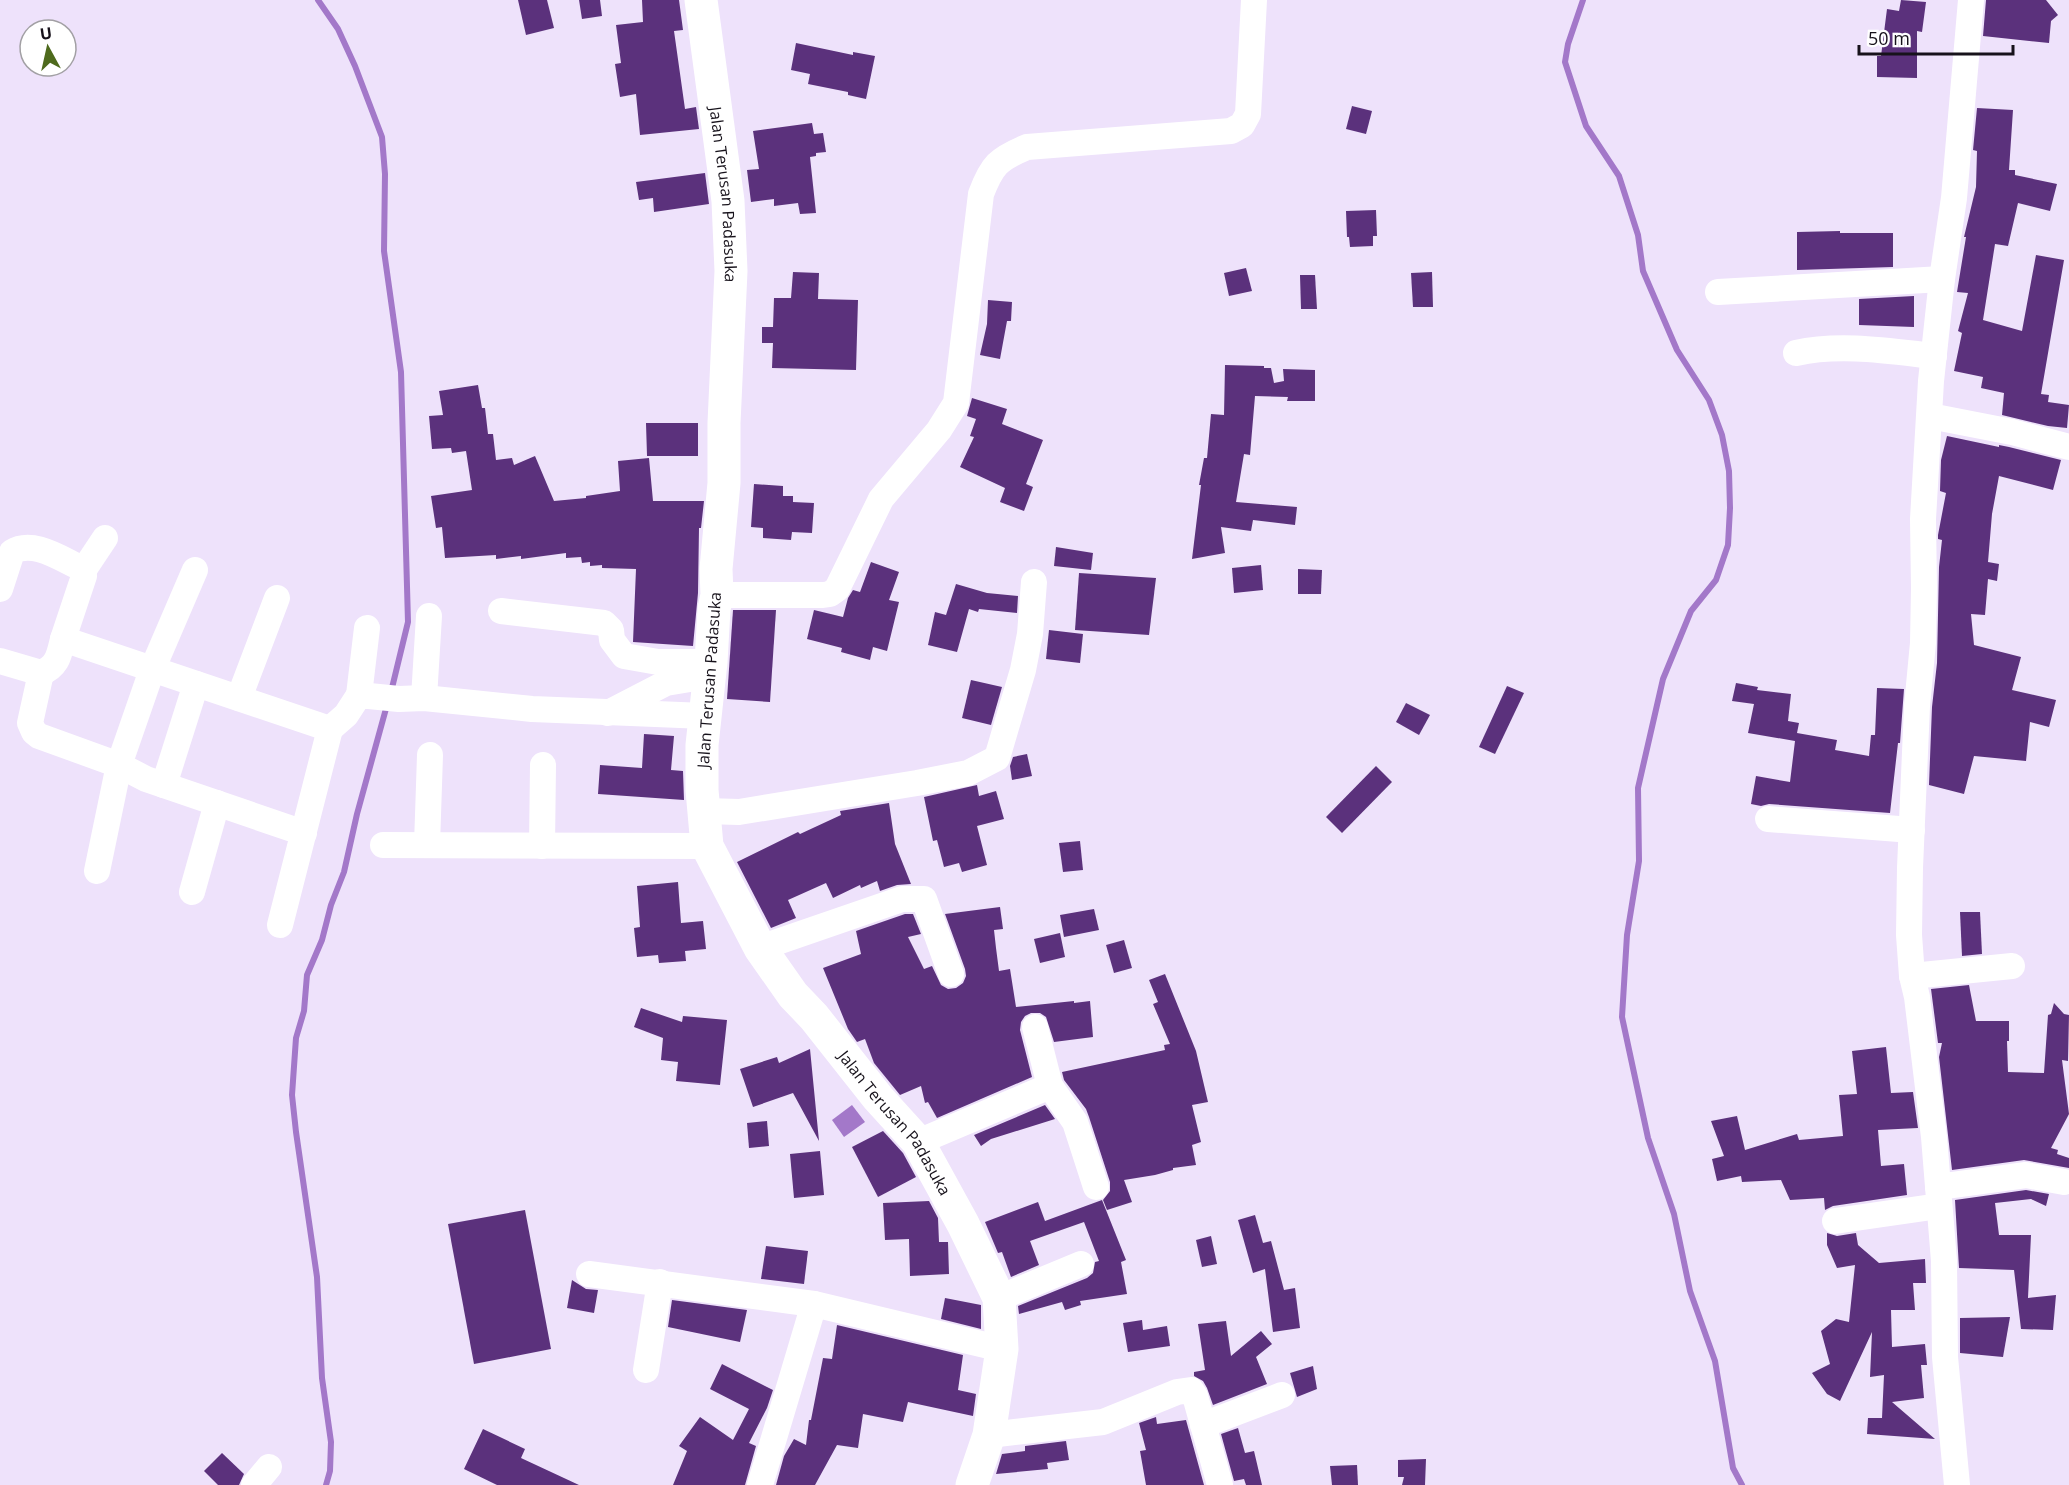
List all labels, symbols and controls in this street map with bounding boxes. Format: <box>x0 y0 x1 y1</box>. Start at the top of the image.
north arrow <box>18 18 78 78</box>
scale bar <box>1859 18 2014 56</box>
text: U <box>38 21 53 45</box>
text: 50 m <box>1868 26 1910 50</box>
street label: Jalan Terusan Padasuka <box>704 103 742 283</box>
street label: Jalan Terusan Padasuka <box>692 591 726 771</box>
street label: Jalan Terusan Padasuka <box>832 1044 956 1199</box>

